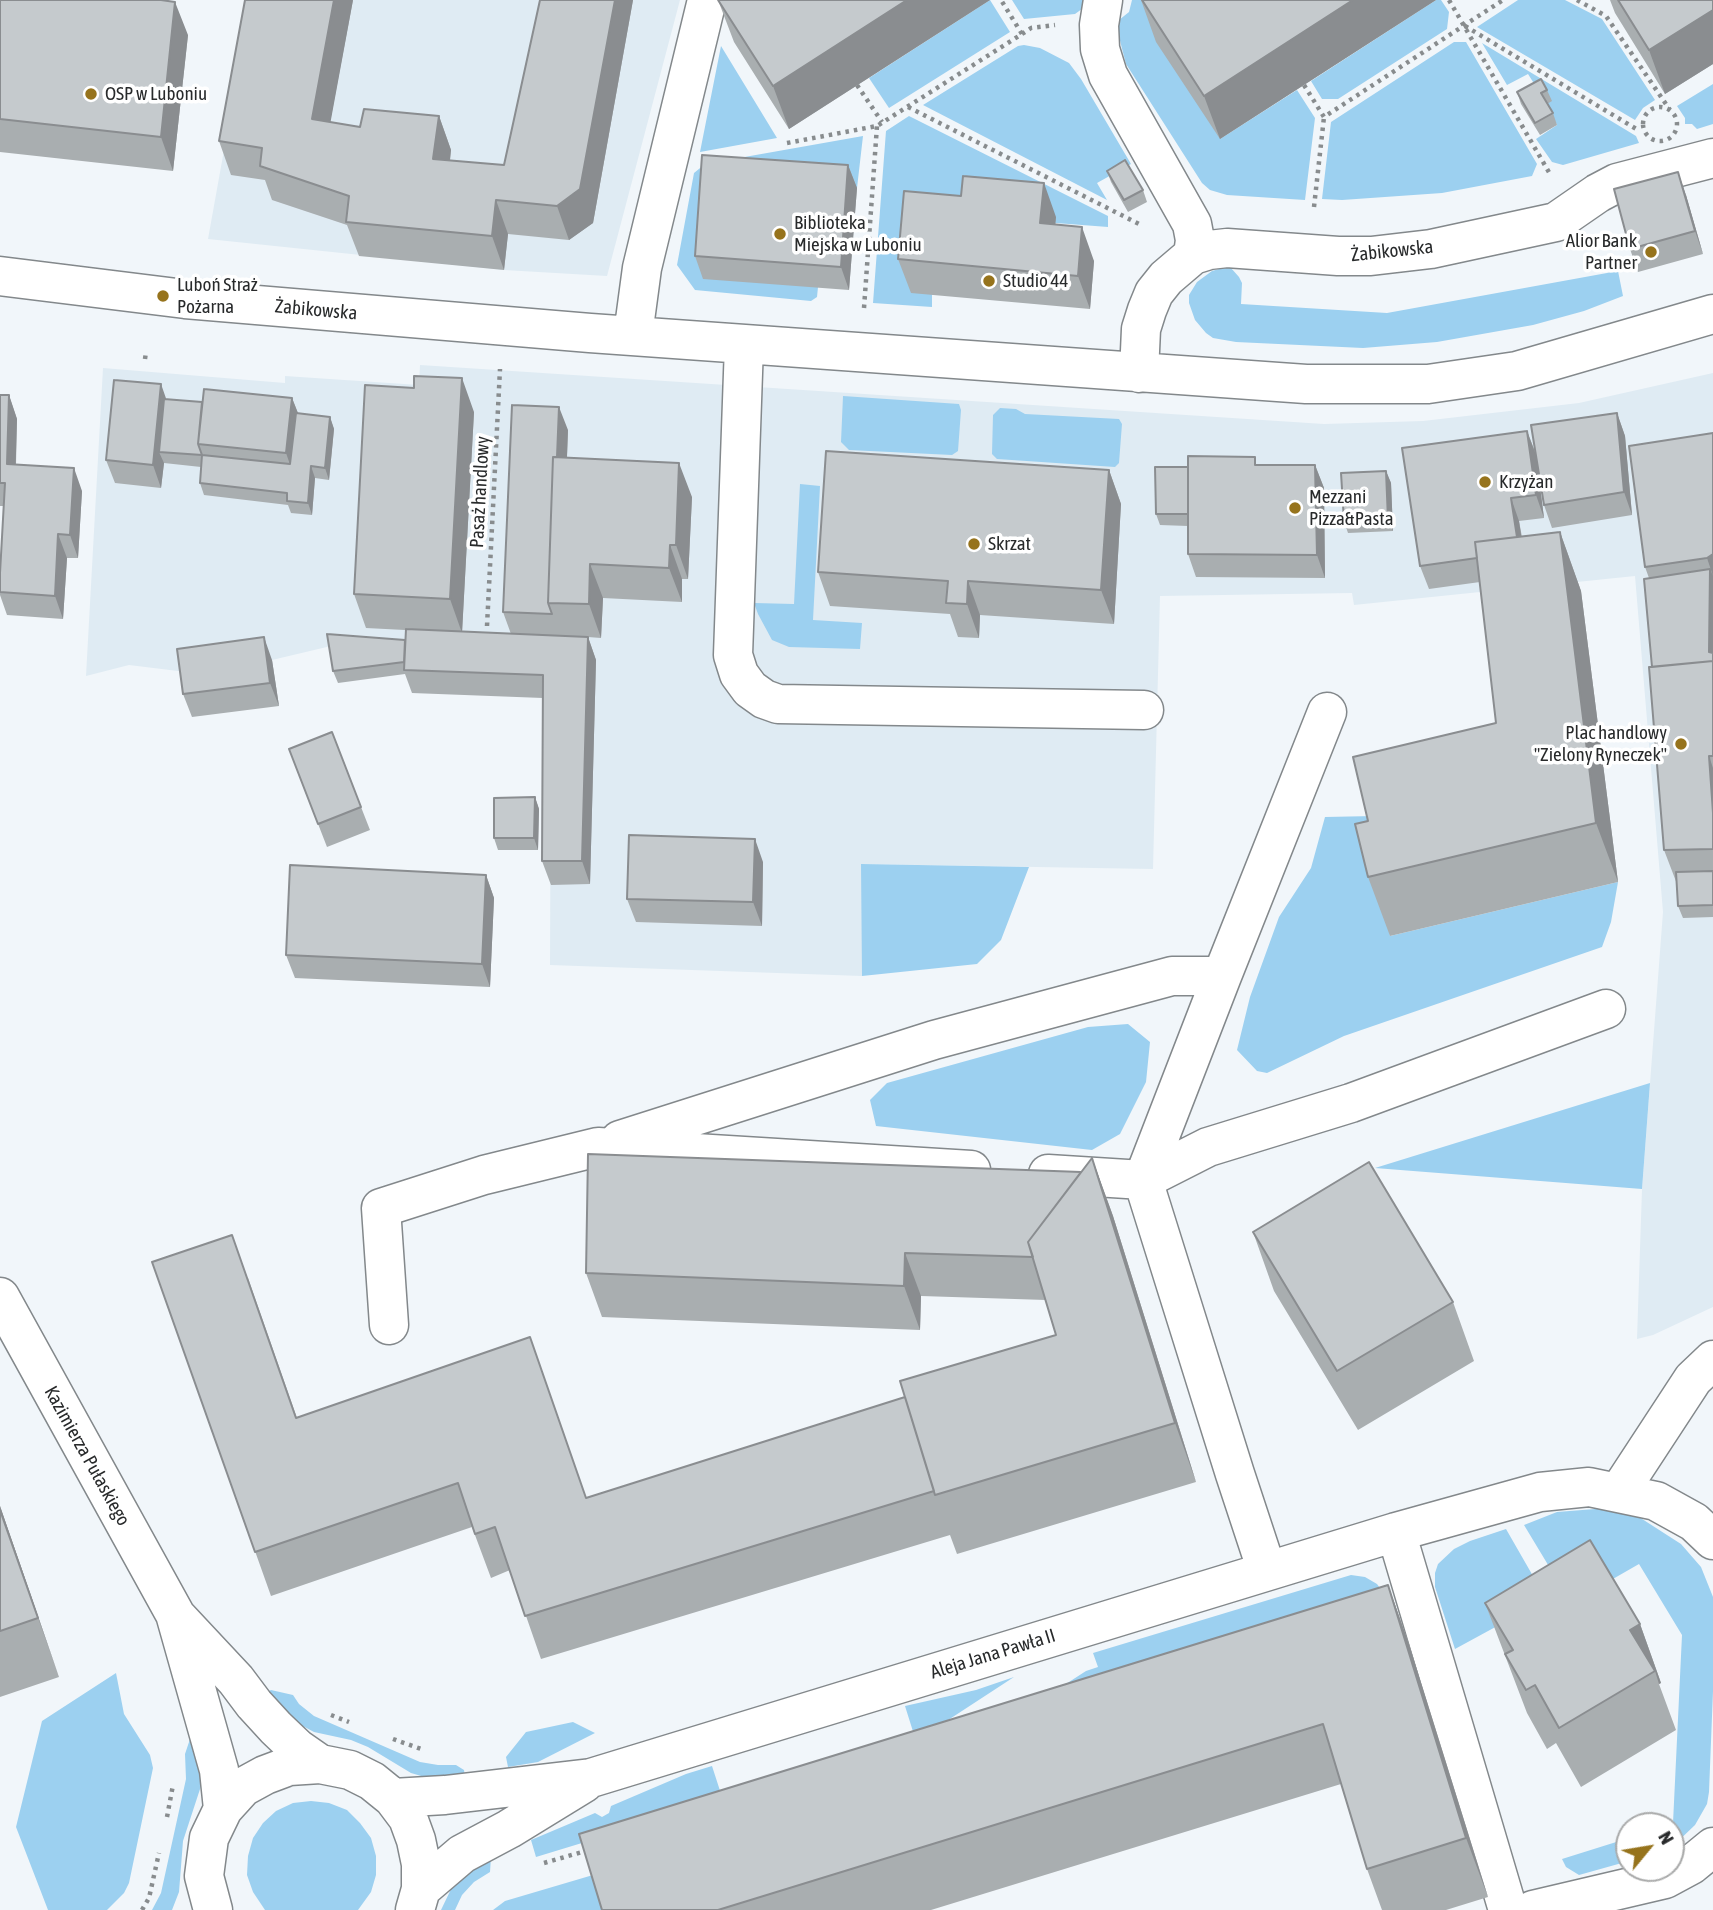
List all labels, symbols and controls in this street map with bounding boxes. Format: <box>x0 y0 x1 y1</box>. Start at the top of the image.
place label: OSP w Luboniu <box>105 83 207 105</box>
marker: OSP w Luboniu <box>83 86 99 102</box>
place label: Biblioteka Miejska w Luboniu <box>794 212 922 256</box>
marker: Biblioteka Miejska w Luboniu <box>772 226 788 242</box>
place label: Alior Bank Partner <box>1566 230 1637 274</box>
street label: Żabikowska <box>1350 235 1434 267</box>
marker: Alior Bank Partner <box>1643 244 1659 260</box>
place label: Studio 44 <box>1003 270 1068 292</box>
marker: Studio 44 <box>981 273 997 289</box>
place label: Luboń Straż Pożarna <box>177 274 258 318</box>
marker: Luboń Straż Pożarna <box>155 288 171 304</box>
street label: Żabikowska <box>274 295 358 325</box>
street label: Pasaż handlowy <box>466 436 494 548</box>
place label: Krzyżan <box>1499 471 1553 493</box>
marker: Krzyżan <box>1477 474 1493 490</box>
place label: Mezzani Pizza&Pasta <box>1309 486 1393 530</box>
marker: Mezzani Pizza&Pasta <box>1287 500 1303 516</box>
place label: Skrzat <box>988 533 1031 555</box>
marker: Skrzat <box>966 536 982 552</box>
place label: Plac handlowy "Zielony Ryneczek" <box>1534 722 1667 766</box>
marker: Plac handlowy "Zielony Ryneczek" <box>1673 736 1689 752</box>
street label: Kazimierza Pułaskiego <box>39 1382 135 1530</box>
street label: Aleja Jana Pawła II <box>928 1624 1058 1684</box>
north arrow <box>1615 1812 1685 1882</box>
text: N <box>1654 1827 1679 1848</box>

